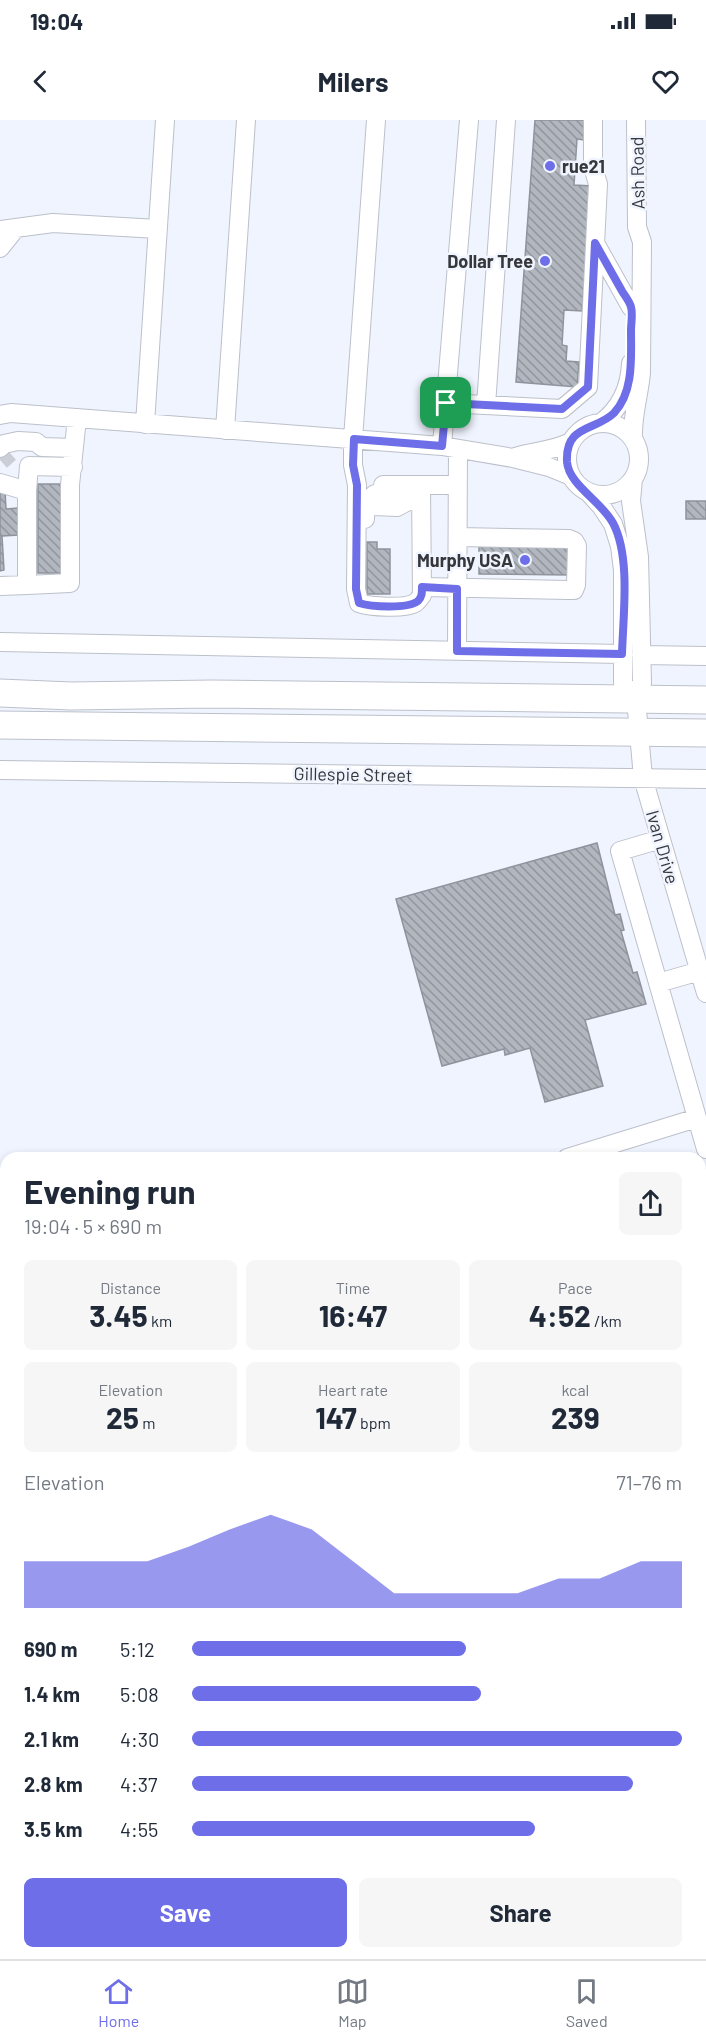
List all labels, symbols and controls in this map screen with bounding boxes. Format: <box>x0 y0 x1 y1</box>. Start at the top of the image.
text: 19:04 <box>30 8 83 34</box>
icon: back <box>24 65 57 98</box>
text: Milers <box>317 65 389 97</box>
icon: heart <box>649 65 682 98</box>
street label: Ash Road <box>625 136 649 210</box>
place label: rue21 <box>562 155 605 177</box>
marker: rue21 <box>543 159 557 173</box>
place label: Dollar Tree <box>447 250 533 272</box>
marker: Dollar Tree <box>538 254 552 268</box>
pin <box>420 377 471 428</box>
icon: arrive <box>429 386 462 419</box>
place label: Murphy USA <box>417 549 513 571</box>
marker: Murphy USA <box>518 553 532 567</box>
street label: Gillespie Street <box>293 762 413 786</box>
street label: Ivan Drive <box>642 808 684 886</box>
text: Evening run <box>24 1171 196 1211</box>
button: share <box>619 1172 682 1235</box>
text: 19:04 · 5 × 690 m <box>24 1214 162 1238</box>
text: Distance <box>100 1278 161 1297</box>
text: Time <box>336 1278 370 1297</box>
text: Pace <box>558 1278 593 1297</box>
text: 3.45 <box>89 1297 148 1333</box>
text: 16:47 <box>319 1297 387 1333</box>
text: 4:52 <box>529 1297 591 1333</box>
text: km <box>148 1311 172 1330</box>
text: /km <box>591 1311 622 1330</box>
text: Elevation <box>98 1380 163 1399</box>
text: Heart rate <box>318 1380 388 1399</box>
text: kcal <box>561 1380 589 1399</box>
text: 25 <box>106 1399 139 1435</box>
text: 147 <box>315 1399 357 1435</box>
text: 239 <box>551 1399 600 1435</box>
text: m <box>139 1413 155 1432</box>
text: bpm <box>357 1413 391 1432</box>
text: Elevation <box>24 1470 105 1494</box>
text: 71–76 m <box>616 1470 682 1494</box>
text: 690 m <box>24 1637 77 1661</box>
text: 5:12 <box>120 1637 155 1661</box>
text: 1.4 km <box>24 1682 80 1706</box>
text: 5:08 <box>120 1682 159 1706</box>
text: 2.1 km <box>24 1727 79 1751</box>
text: 4:30 <box>120 1727 159 1751</box>
text: 2.8 km <box>24 1772 83 1796</box>
text: 4:37 <box>120 1772 158 1796</box>
text: 3.5 km <box>24 1817 82 1841</box>
text: 4:55 <box>120 1817 158 1841</box>
button: Save <box>24 1878 347 1947</box>
button: Share <box>359 1878 682 1947</box>
tab: Home <box>98 1975 139 2030</box>
tab: Map <box>336 1975 369 2030</box>
tab: Saved <box>566 1975 608 2030</box>

